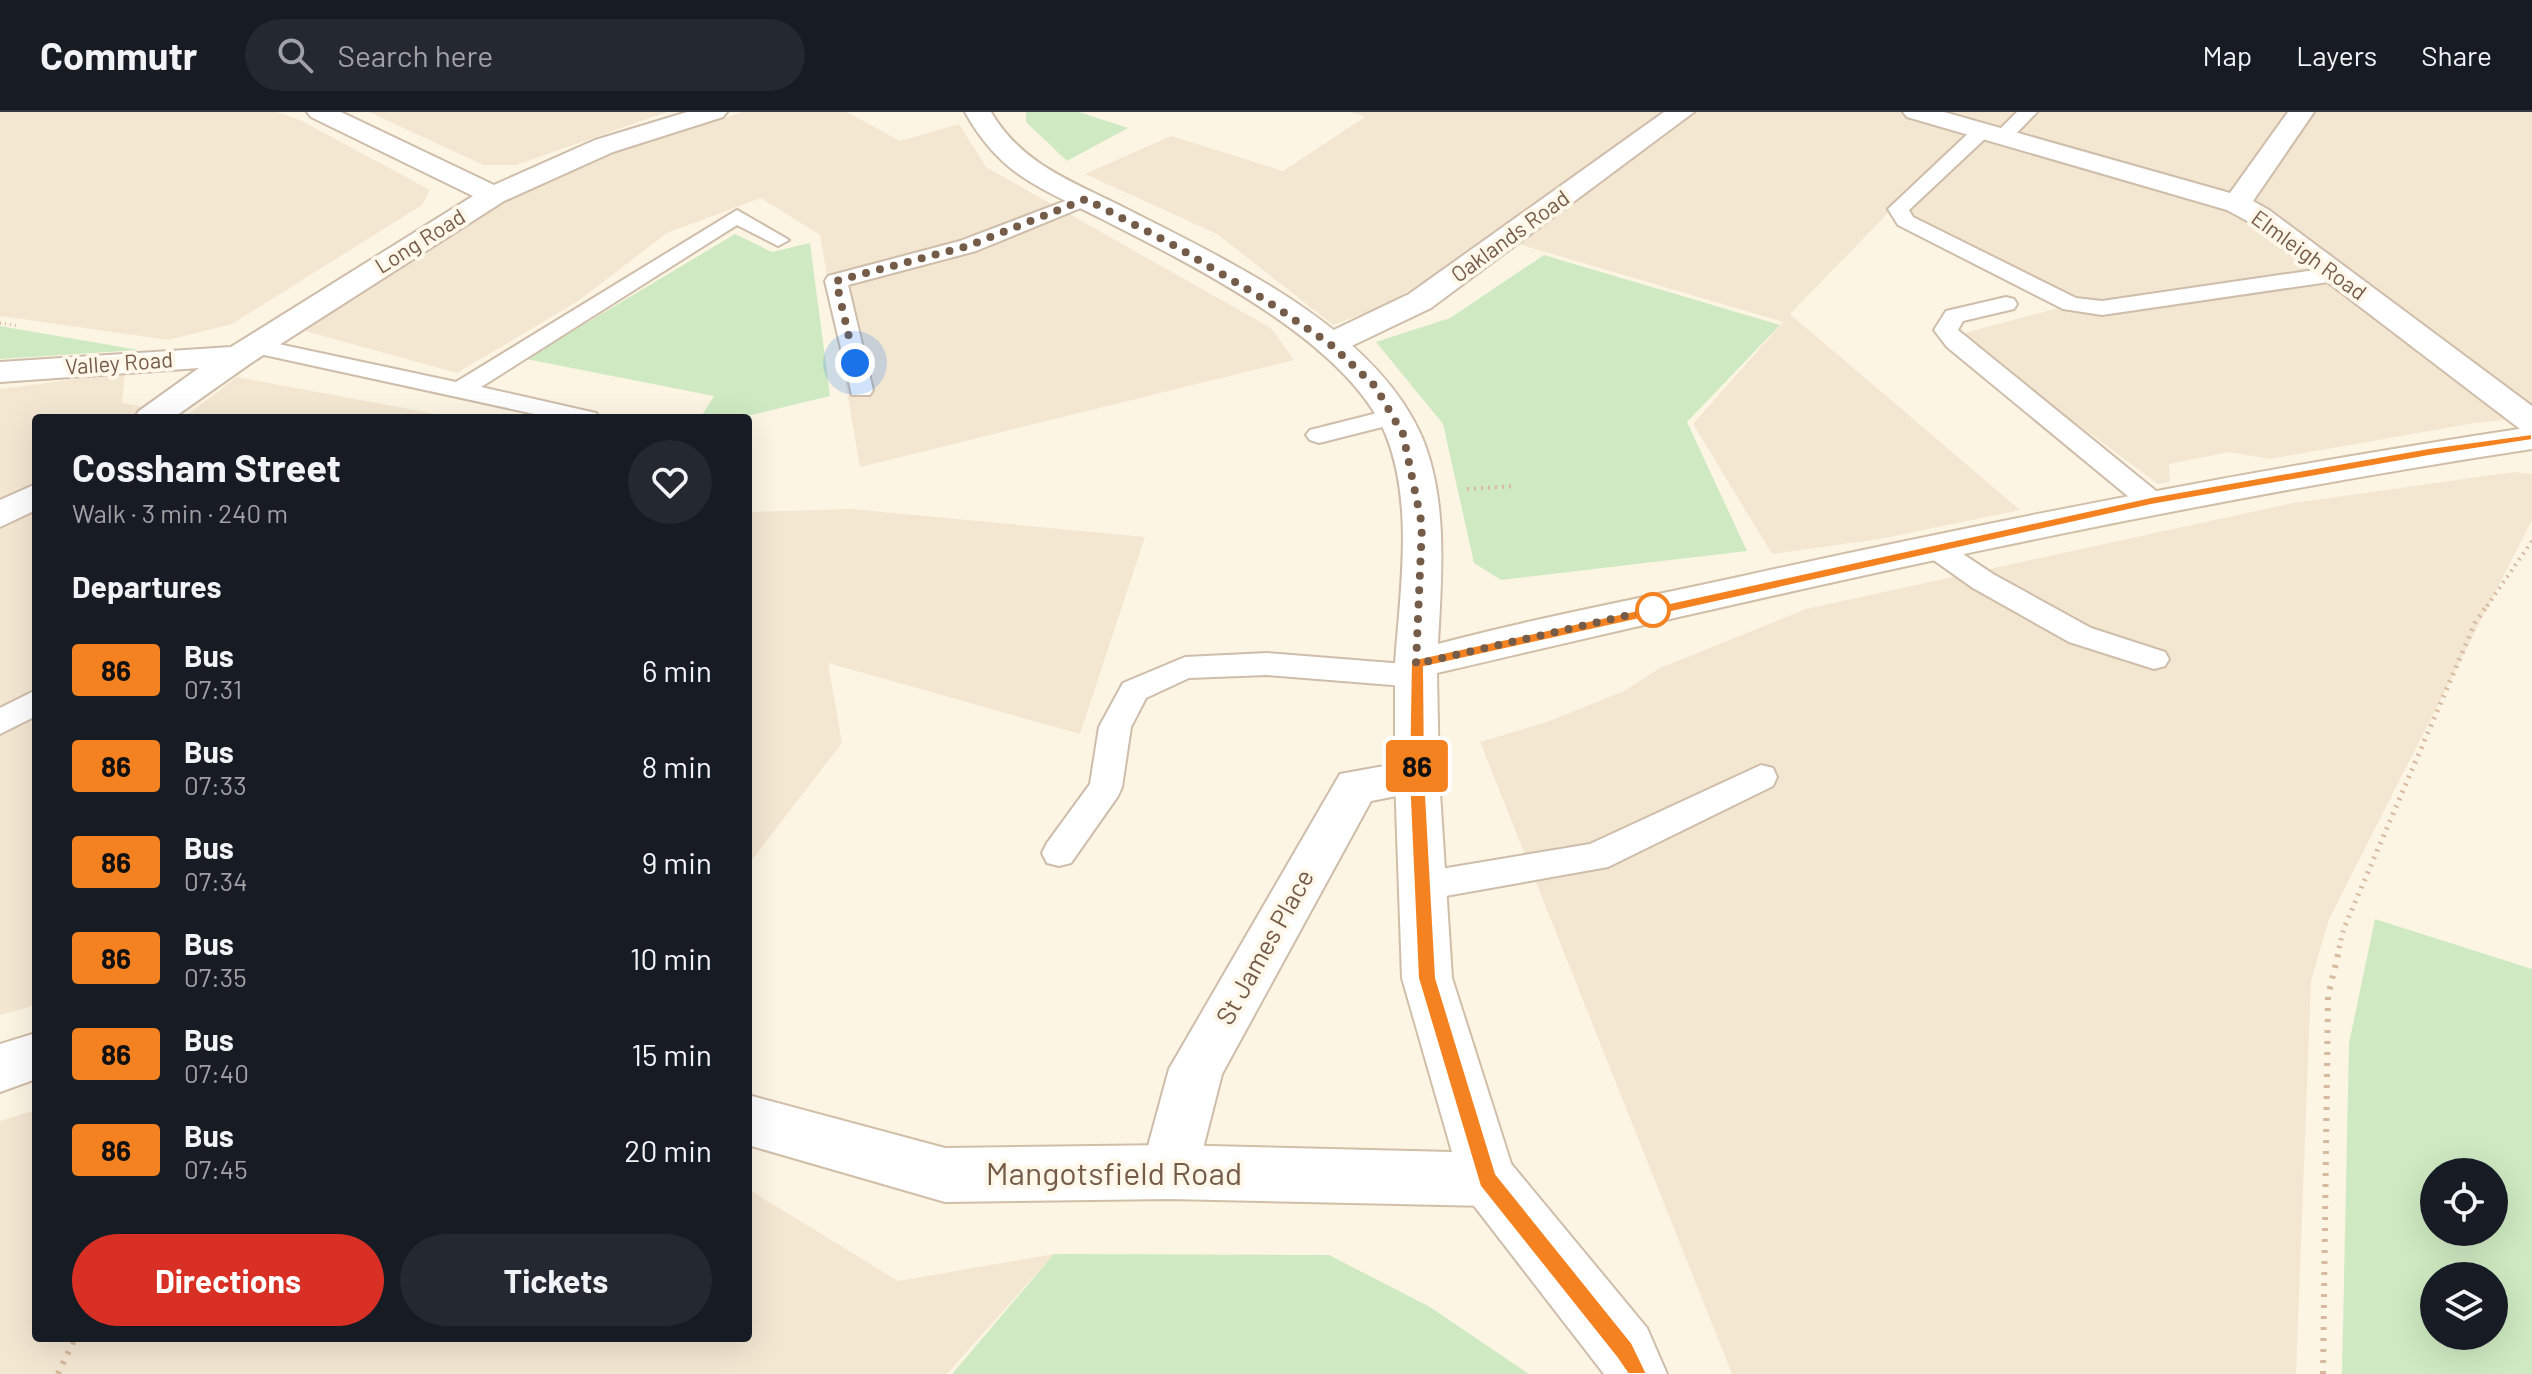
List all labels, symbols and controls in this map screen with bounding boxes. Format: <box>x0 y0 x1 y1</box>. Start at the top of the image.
search box <box>245 19 805 91</box>
text: Commutr <box>40 32 197 78</box>
icon: search <box>273 33 317 77</box>
text: Search here <box>337 37 493 73</box>
text: Map <box>2202 38 2252 72</box>
text: Layers <box>2296 38 2377 72</box>
text: Share <box>2421 38 2492 72</box>
street label: Oaklands Road <box>1445 184 1573 287</box>
street label: Long Road <box>370 202 469 278</box>
street label: Elmleigh Road <box>2247 204 2372 305</box>
your location <box>835 343 875 383</box>
street label: Valley Road <box>64 345 174 379</box>
button: heart <box>628 440 712 524</box>
text: Cossham Street <box>72 444 341 490</box>
text: Walk · 3 min · 240 m <box>72 497 288 528</box>
text: Departures <box>72 568 222 604</box>
unlabelled marker <box>1636 593 1670 627</box>
text: Bus <box>184 637 234 673</box>
text: 6 min <box>642 652 712 688</box>
text: 86 <box>101 653 131 687</box>
text: 07:31 <box>184 673 242 704</box>
text: Bus <box>184 733 234 769</box>
line badge: 86 <box>1381 740 1453 792</box>
text: 8 min <box>642 748 712 784</box>
text: 86 <box>101 749 131 783</box>
text: 86 <box>1402 749 1432 783</box>
text: 07:33 <box>184 769 247 800</box>
text: Bus <box>184 829 234 865</box>
text: 9 min <box>642 844 712 880</box>
text: 86 <box>101 845 131 879</box>
street label: St James Place <box>1208 863 1319 1029</box>
text: 07:34 <box>184 865 248 896</box>
text: Bus <box>184 925 234 961</box>
text: 10 min <box>630 940 712 976</box>
text: 86 <box>101 941 131 975</box>
text: 07:35 <box>184 961 247 992</box>
text: Bus <box>184 1021 234 1057</box>
text: 15 min <box>631 1036 712 1072</box>
text: 86 <box>101 1037 131 1071</box>
text: 07:40 <box>184 1057 249 1088</box>
text: Bus <box>184 1117 234 1153</box>
text: 20 min <box>624 1132 712 1168</box>
text: 86 <box>101 1133 131 1167</box>
text: 07:45 <box>184 1153 248 1184</box>
street label: Mangotsfield Road <box>986 1153 1242 1191</box>
map controls <box>2420 1158 2508 1350</box>
button: locate <box>2420 1158 2508 1246</box>
button: Directions <box>72 1234 384 1326</box>
button: Tickets <box>400 1234 712 1326</box>
button: layers <box>2420 1262 2508 1350</box>

